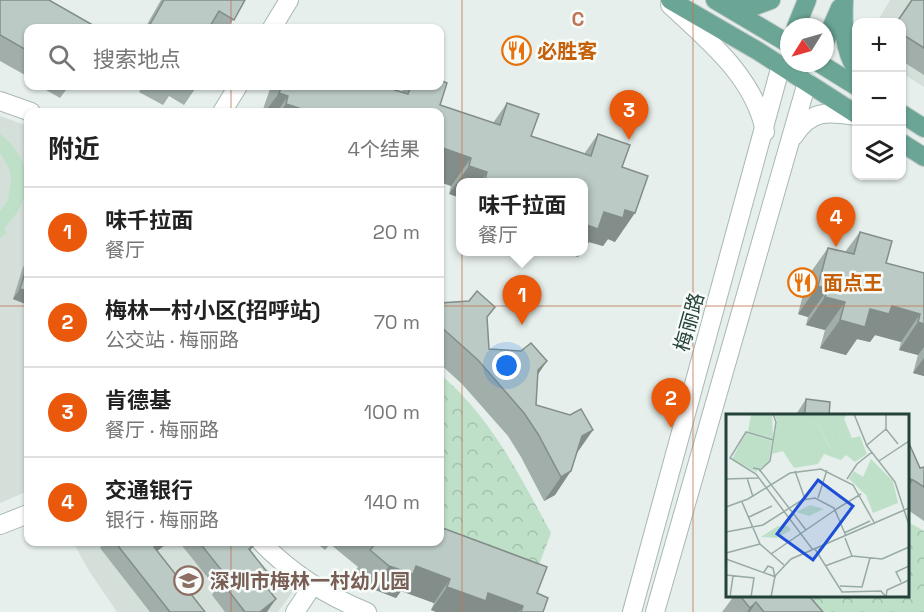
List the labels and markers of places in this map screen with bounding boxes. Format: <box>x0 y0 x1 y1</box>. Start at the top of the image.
restaurant icon: 必胜客 <box>500 35 532 67</box>
place label: 必胜客 <box>537 38 597 64</box>
pin: 3 <box>610 90 648 140</box>
pin: 4 <box>816 198 856 247</box>
restaurant icon: 面点王 <box>786 267 818 299</box>
place label: 面点王 <box>823 270 883 296</box>
pin: 1 <box>502 276 542 325</box>
pin: 2 <box>652 378 690 428</box>
school or university icon: 深圳市梅林一村幼儿园 <box>173 565 205 597</box>
place label: 深圳市梅林一村幼儿园 <box>210 568 410 594</box>

